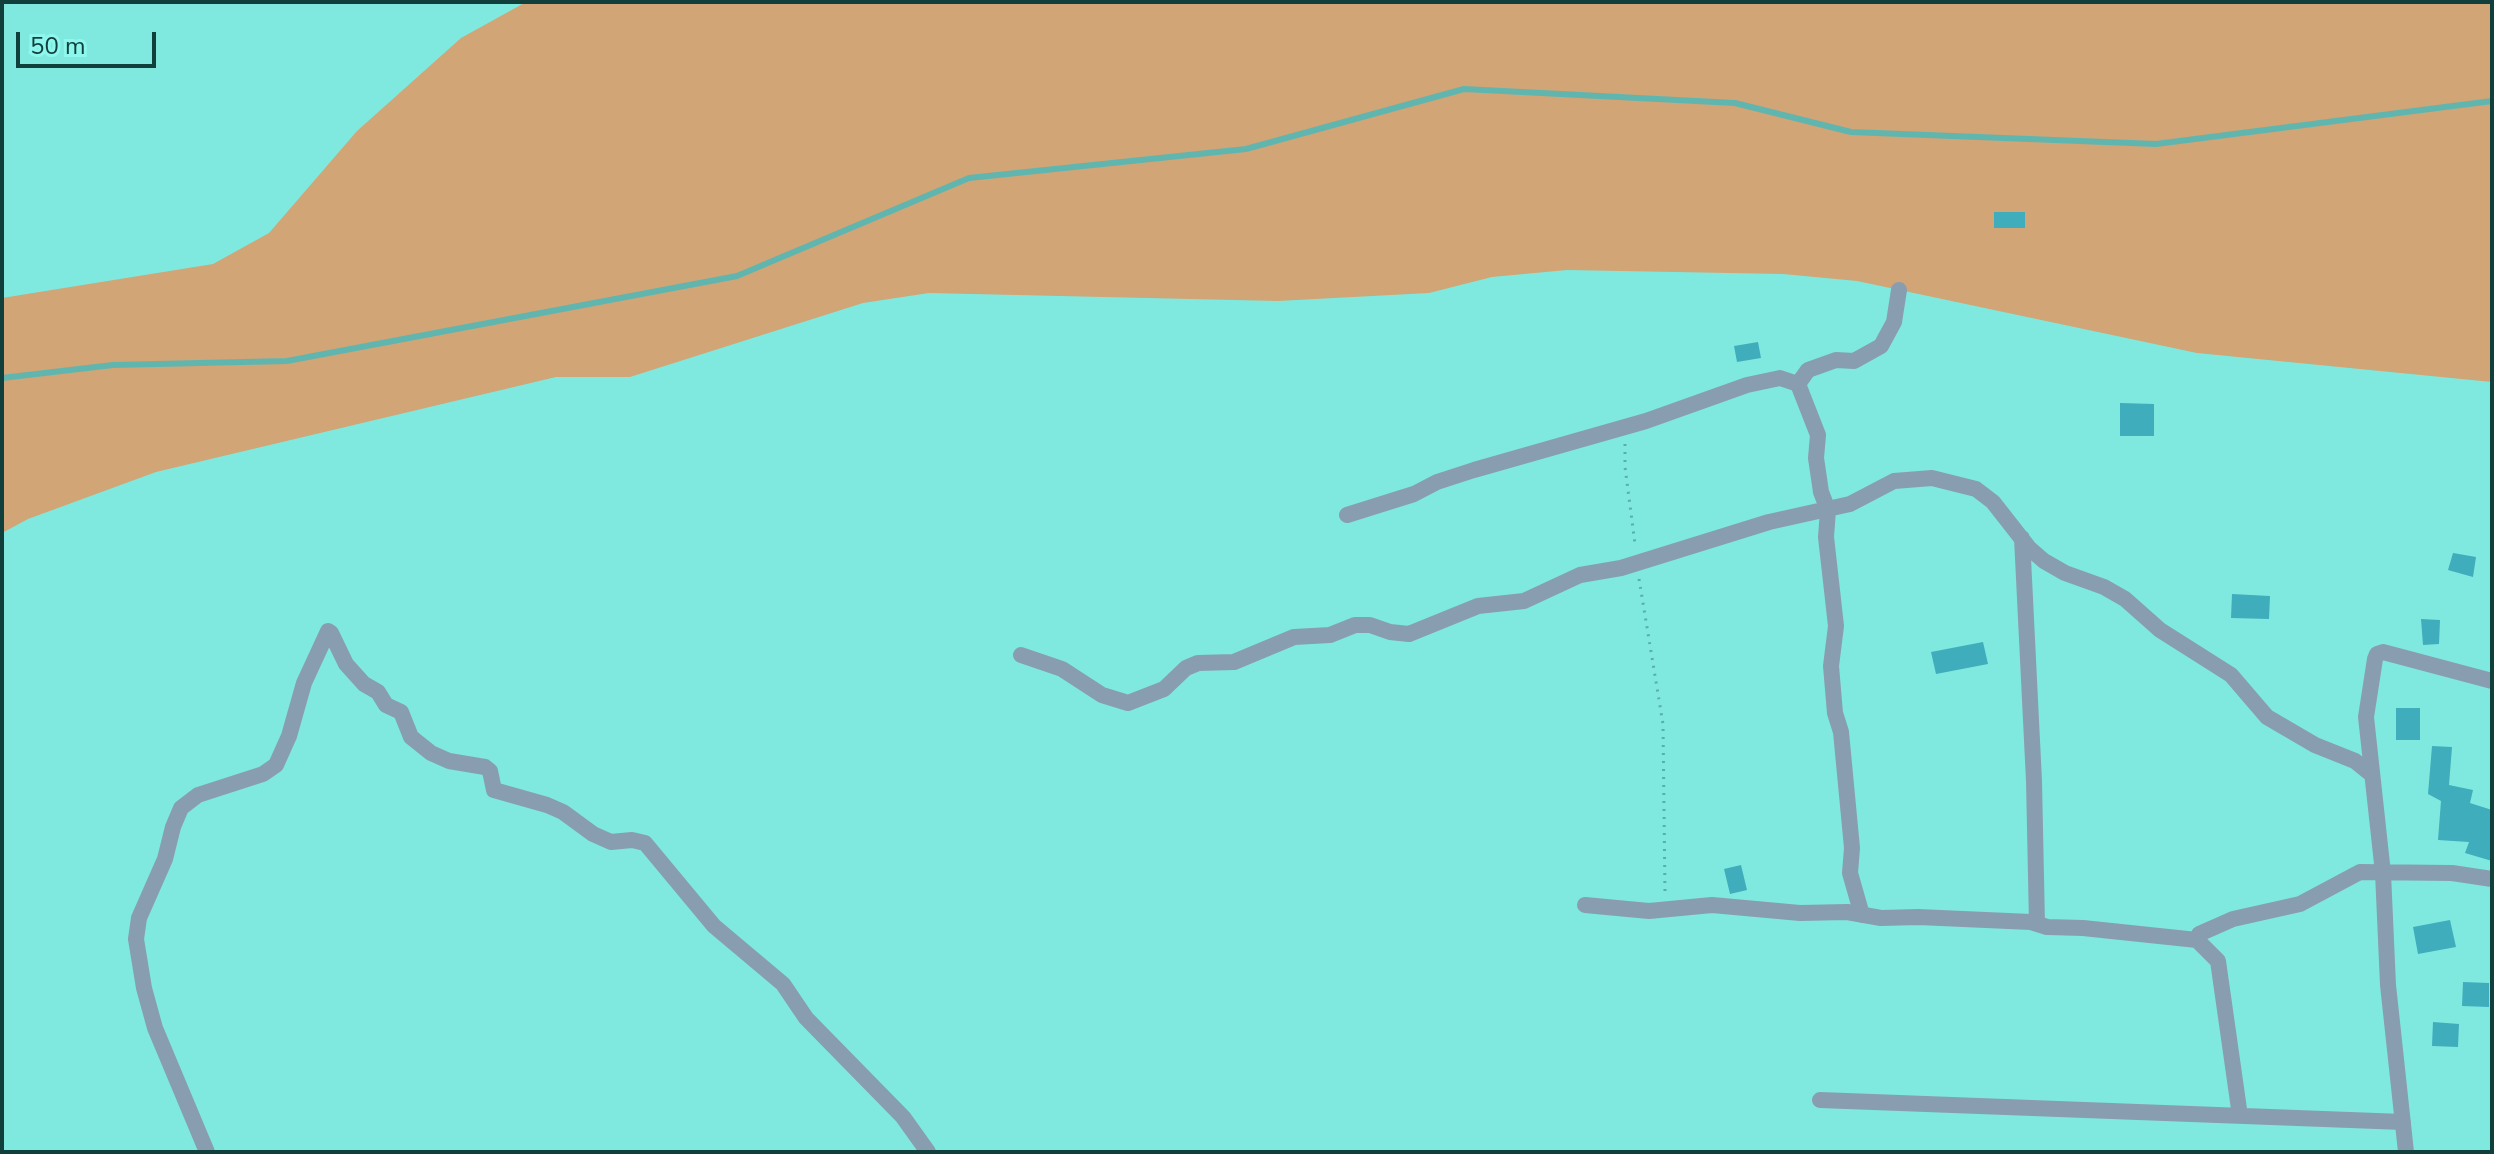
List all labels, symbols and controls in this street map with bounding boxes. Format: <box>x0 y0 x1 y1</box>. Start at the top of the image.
scale bar <box>20 16 160 66</box>
text: 50 m <box>30 30 86 62</box>

